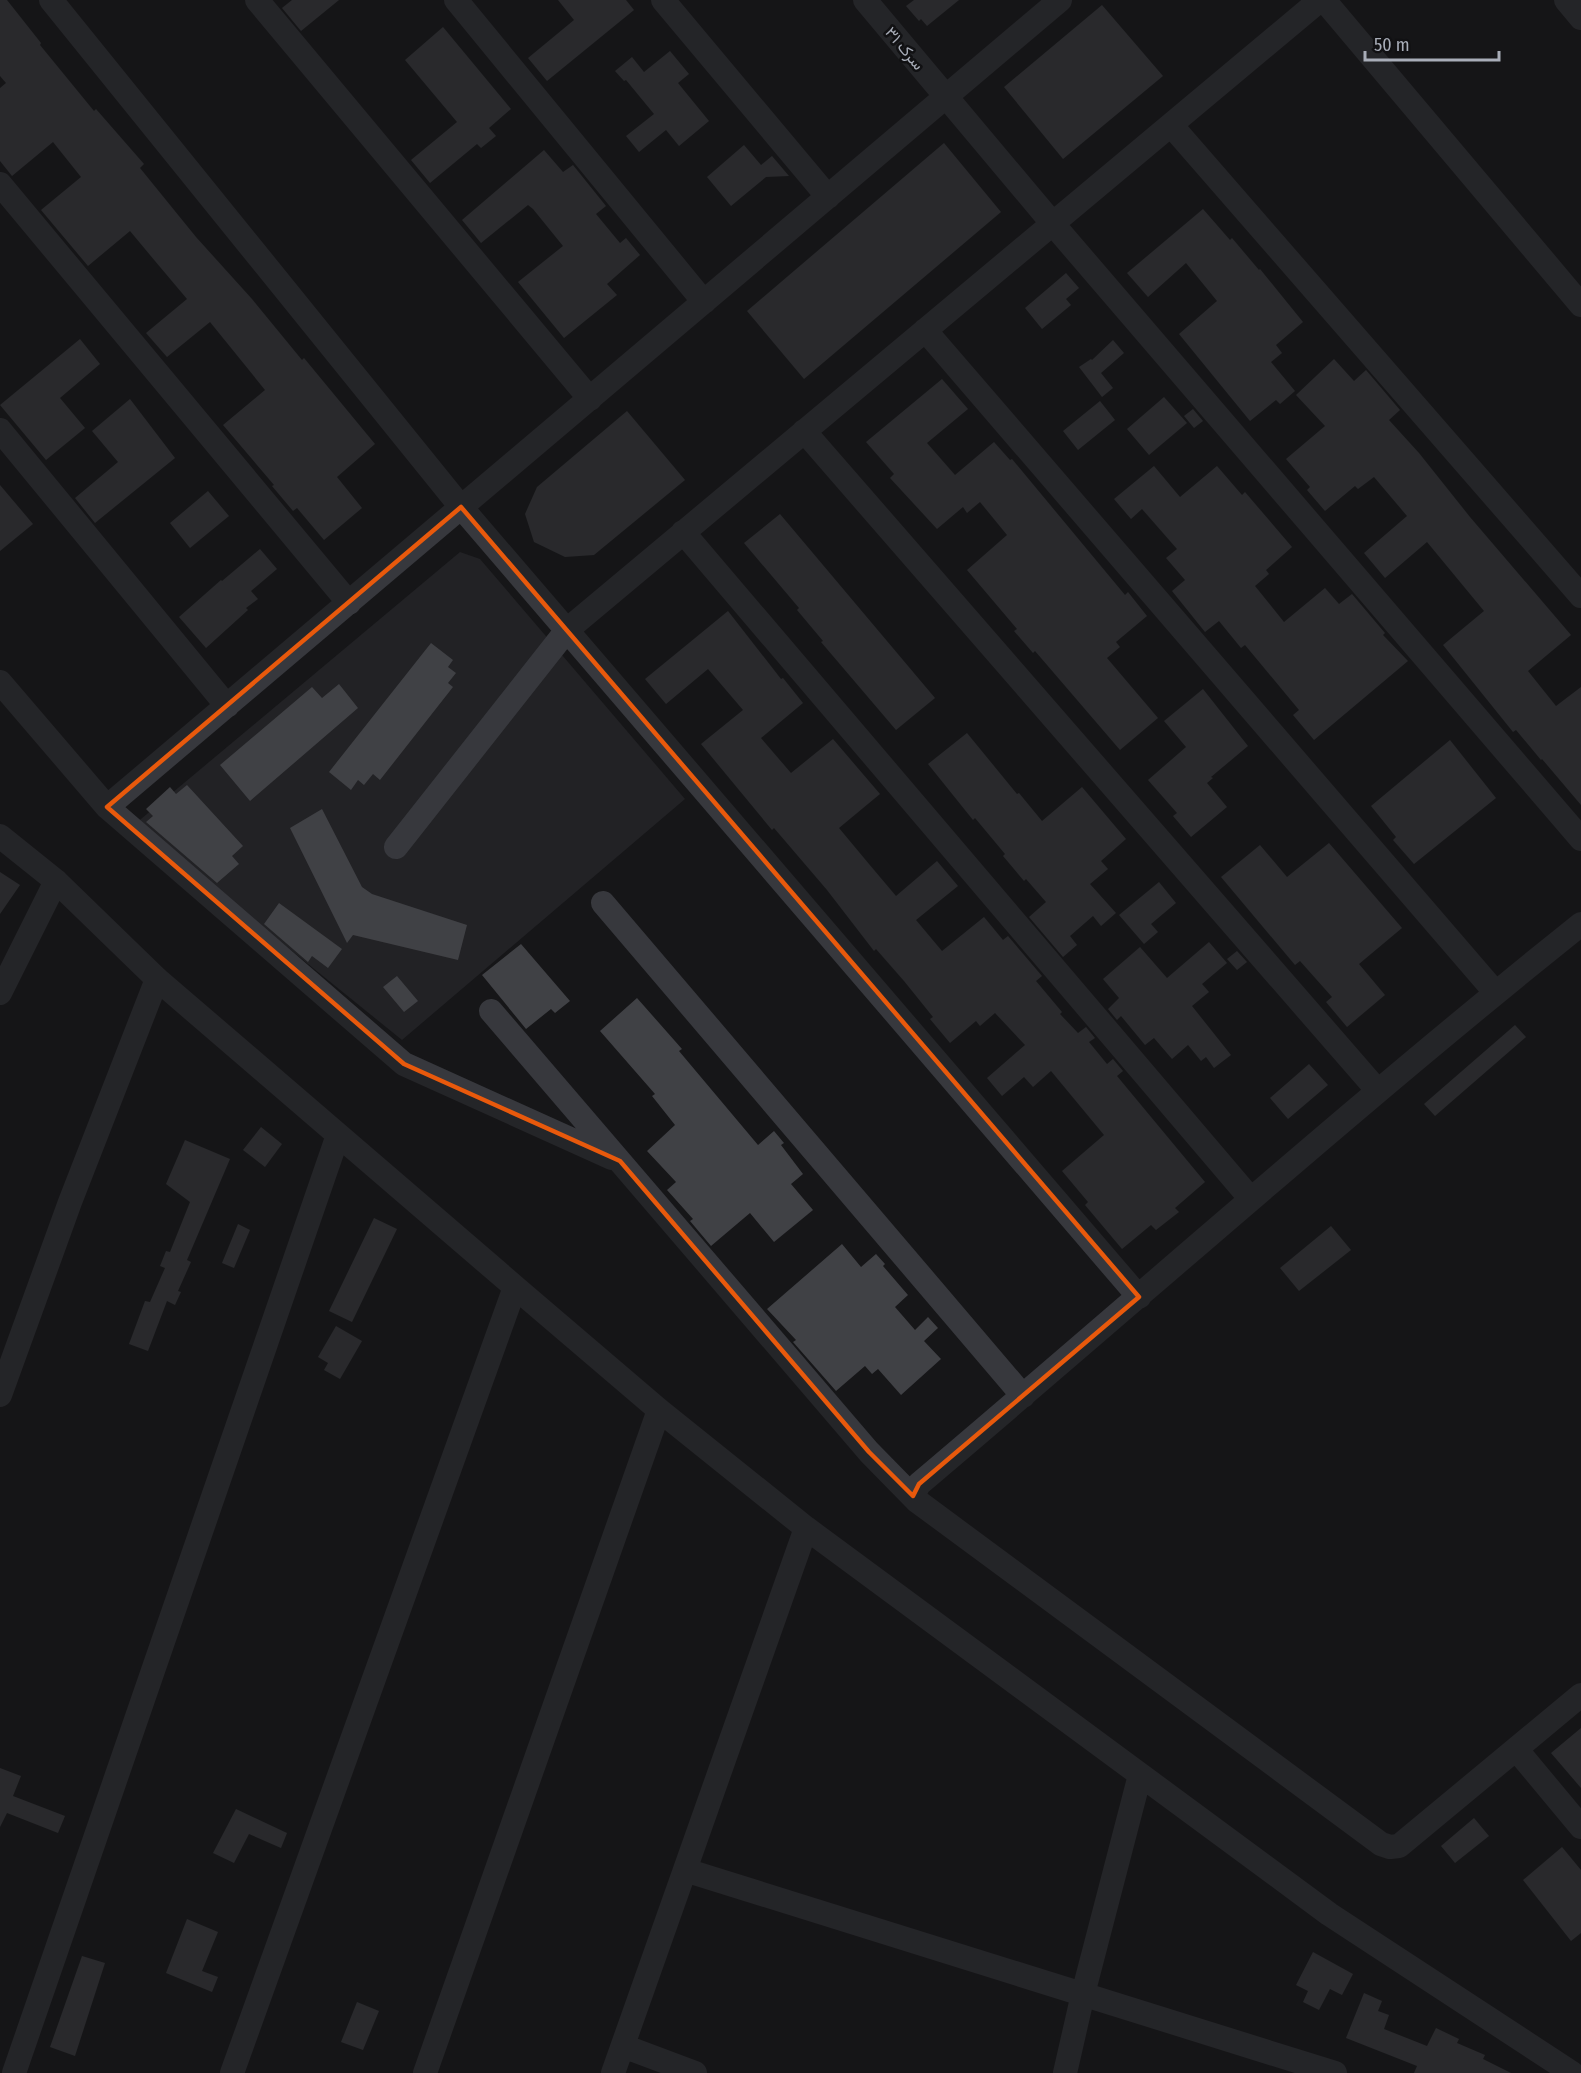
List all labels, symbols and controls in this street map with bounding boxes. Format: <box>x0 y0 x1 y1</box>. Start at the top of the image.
street label: سرک ۳۱ <box>880 23 928 74</box>
scale bar <box>1365 24 1498 62</box>
text: 50 m <box>1374 34 1410 56</box>

